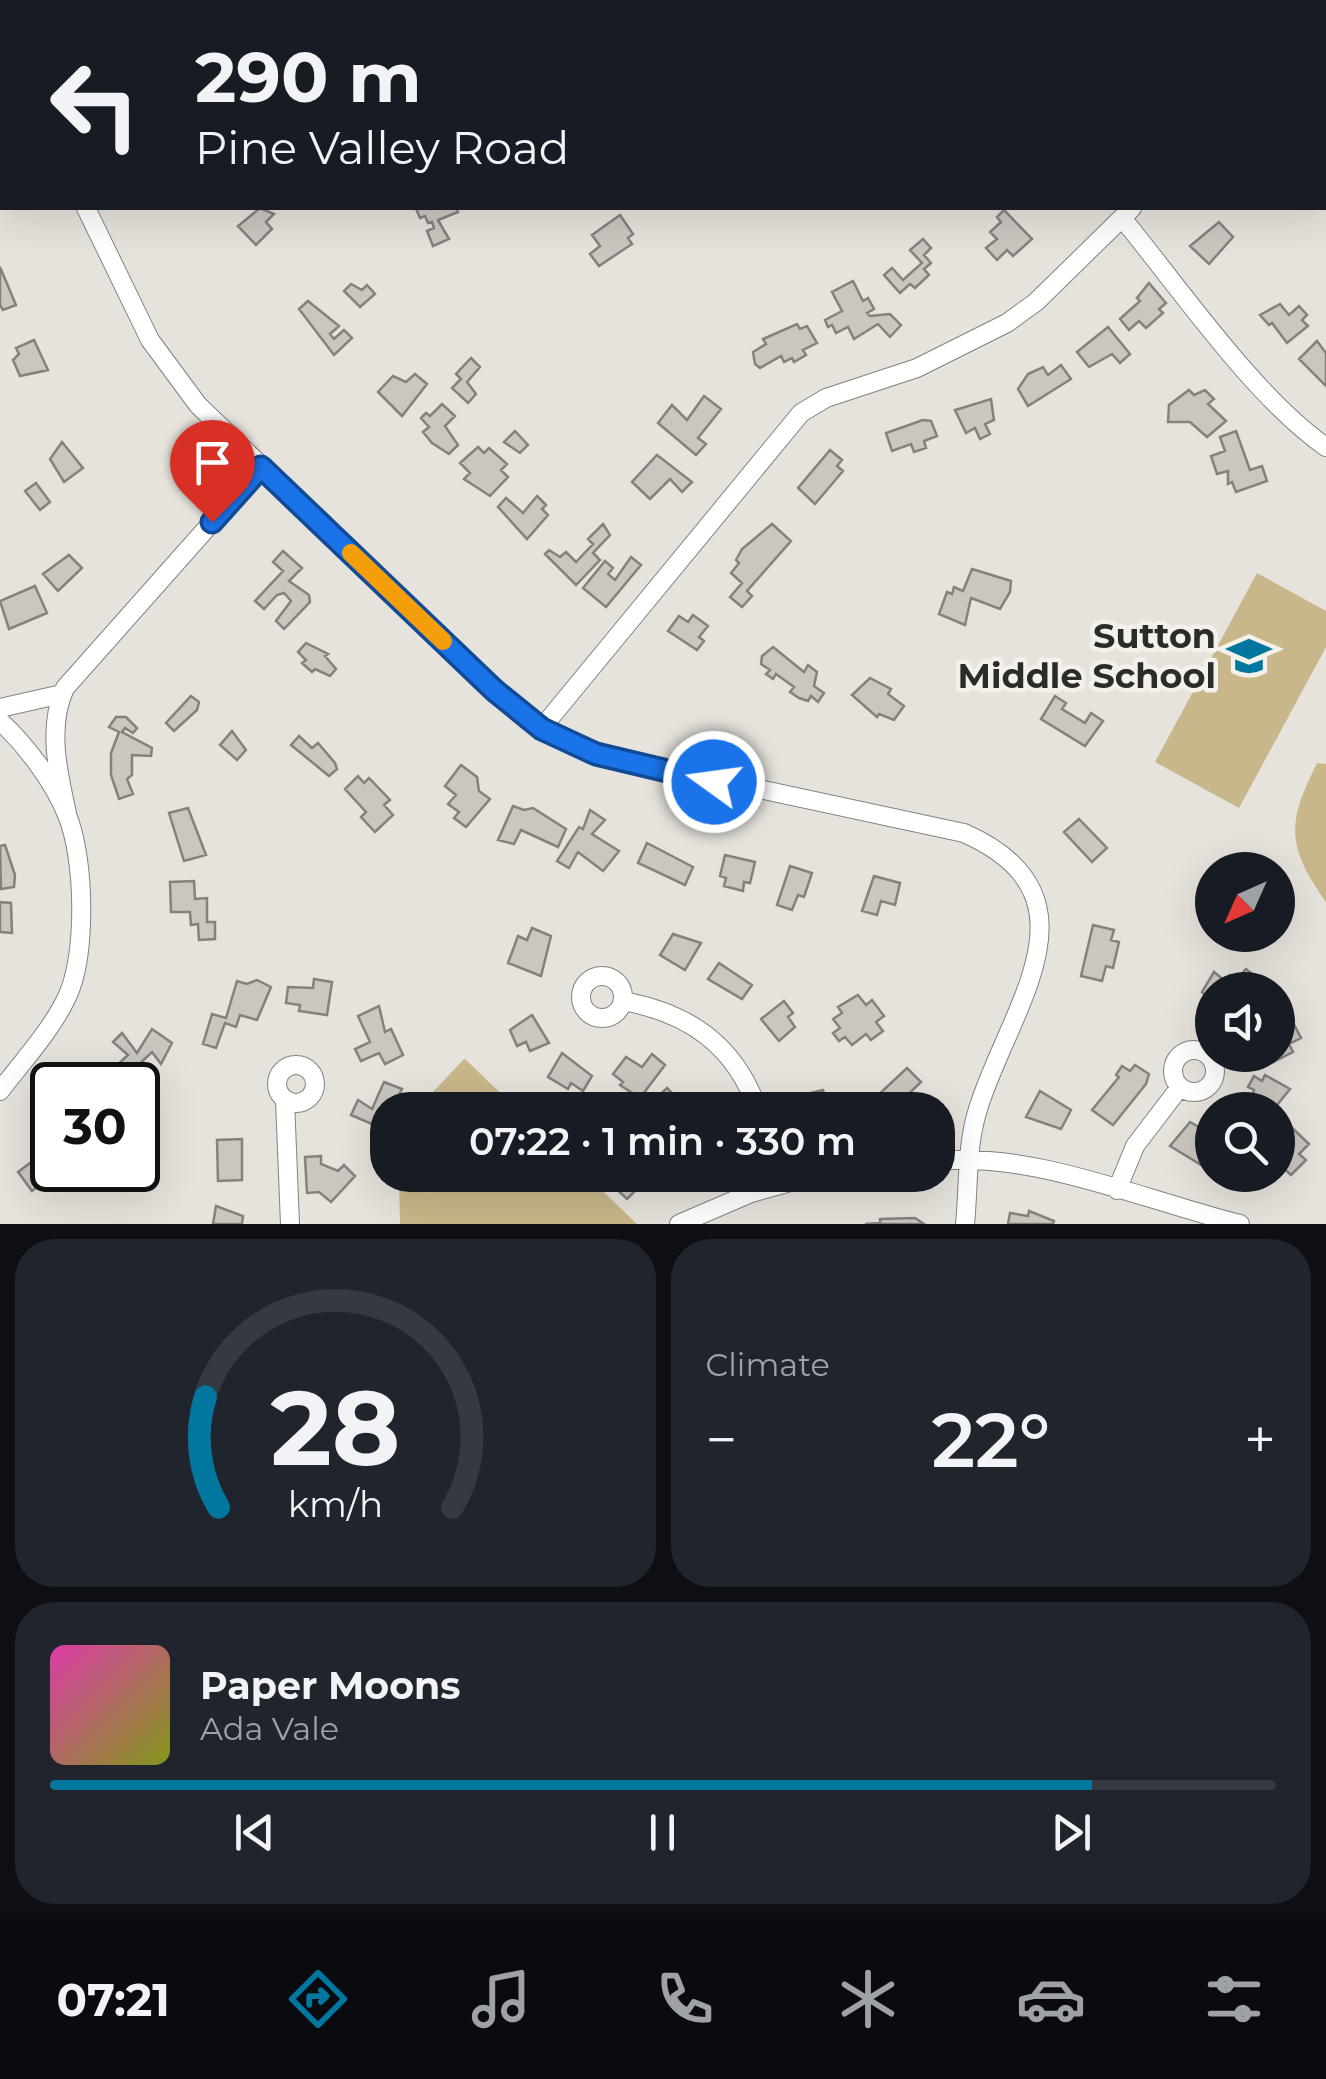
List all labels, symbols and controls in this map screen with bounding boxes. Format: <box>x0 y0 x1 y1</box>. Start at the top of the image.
text: 290 m <box>195 34 422 120</box>
icon: left <box>30 40 160 170</box>
text: Pine Valley Road <box>195 120 569 175</box>
pin <box>170 420 255 523</box>
icon: arrive <box>185 435 240 490</box>
place label: Sutton Middle School <box>957 614 1216 697</box>
school or university icon: Sutton Middle School <box>1225 632 1273 680</box>
position arrow <box>662 730 766 834</box>
north arrow <box>1195 852 1295 952</box>
map controls <box>1195 852 1295 1192</box>
button: sound <box>1195 972 1295 1072</box>
speed limit sign: 30 <box>30 1062 160 1192</box>
button: search <box>1195 1092 1295 1192</box>
text: 07:22 · 1 min · 330 m <box>469 1118 856 1165</box>
text: Climate <box>706 1345 830 1384</box>
text: 28 <box>270 1364 400 1491</box>
text: 22° <box>931 1394 1050 1486</box>
text: − <box>706 1406 737 1473</box>
text: + <box>1244 1406 1276 1473</box>
text: km/h <box>288 1482 383 1526</box>
text: Paper Moons <box>200 1662 461 1709</box>
text: Ada Vale <box>200 1709 339 1748</box>
icon: previous <box>227 1805 282 1860</box>
icon: pause <box>635 1805 690 1860</box>
icon: next <box>1044 1805 1099 1860</box>
icon: directions <box>283 1964 353 2034</box>
icon: music <box>466 1964 536 2034</box>
icon: phone <box>650 1964 720 2034</box>
icon: climate <box>833 1964 903 2034</box>
icon: car <box>1016 1964 1086 2034</box>
icon: filters <box>1199 1964 1269 2034</box>
text: 07:21 <box>57 1972 170 2027</box>

